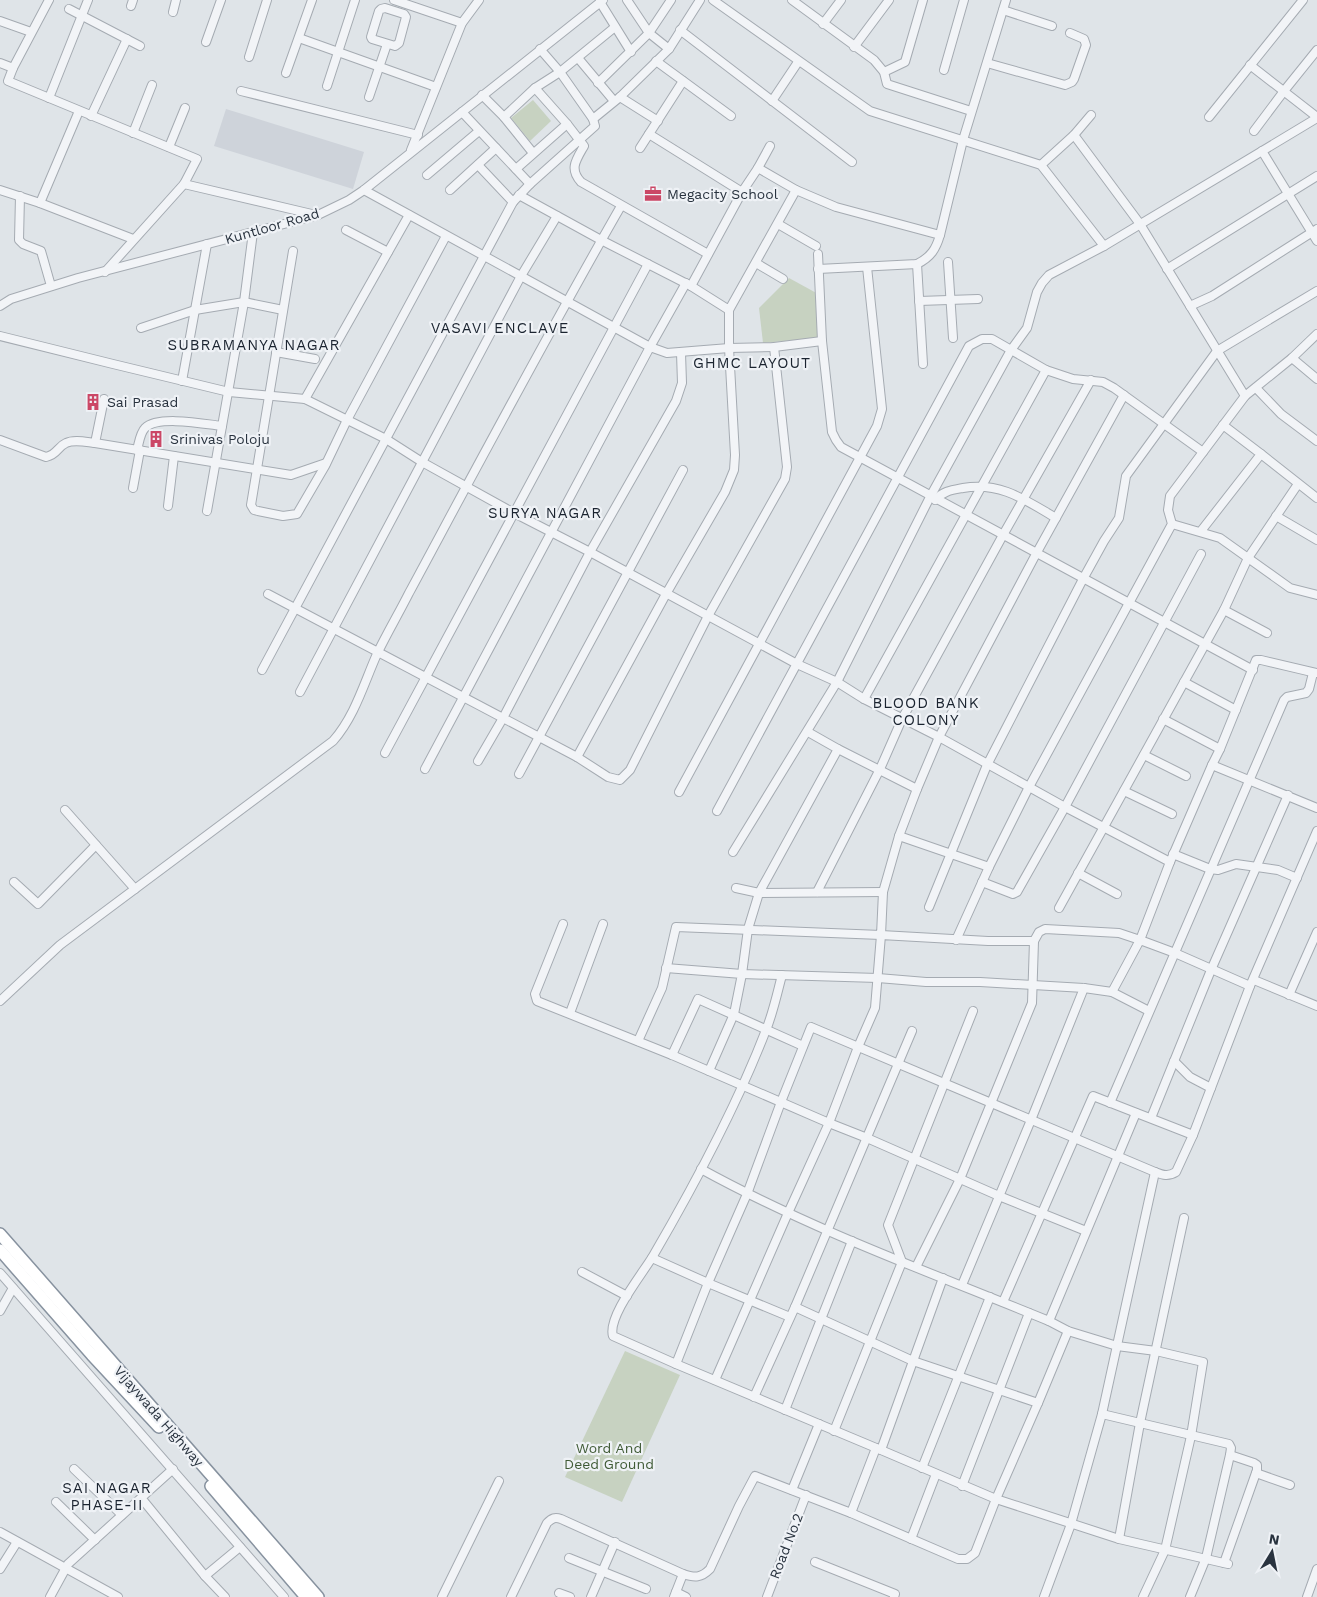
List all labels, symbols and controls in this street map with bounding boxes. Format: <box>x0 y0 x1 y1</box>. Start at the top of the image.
office icon: Megacity School <box>643 184 663 204</box>
place label: Megacity School <box>667 186 779 202</box>
street label: Kuntloor Road <box>223 205 321 247</box>
district label: VASAVI ENCLAVE <box>431 319 569 337</box>
district label: SUBRAMANYA NAGAR <box>168 336 340 354</box>
district label: GHMC LAYOUT <box>693 354 811 372</box>
building icon: Sai Prasad <box>83 392 103 412</box>
place label: Sai Prasad <box>107 394 178 410</box>
building icon: Srinivas Poloju <box>146 429 166 449</box>
place label: Srinivas Poloju <box>170 431 270 447</box>
district label: SURYA NAGAR <box>488 504 602 522</box>
district label: BLOOD BANK COLONY <box>872 694 980 729</box>
street label: Vijaywada Highway <box>111 1362 208 1470</box>
park label: Word And Deed Ground <box>564 1440 654 1472</box>
district label: SAI NAGAR PHASE-II <box>62 1479 152 1514</box>
street label: Road No.2 <box>766 1511 806 1581</box>
north arrow <box>1247 1527 1297 1577</box>
text: N <box>1268 1530 1281 1548</box>

